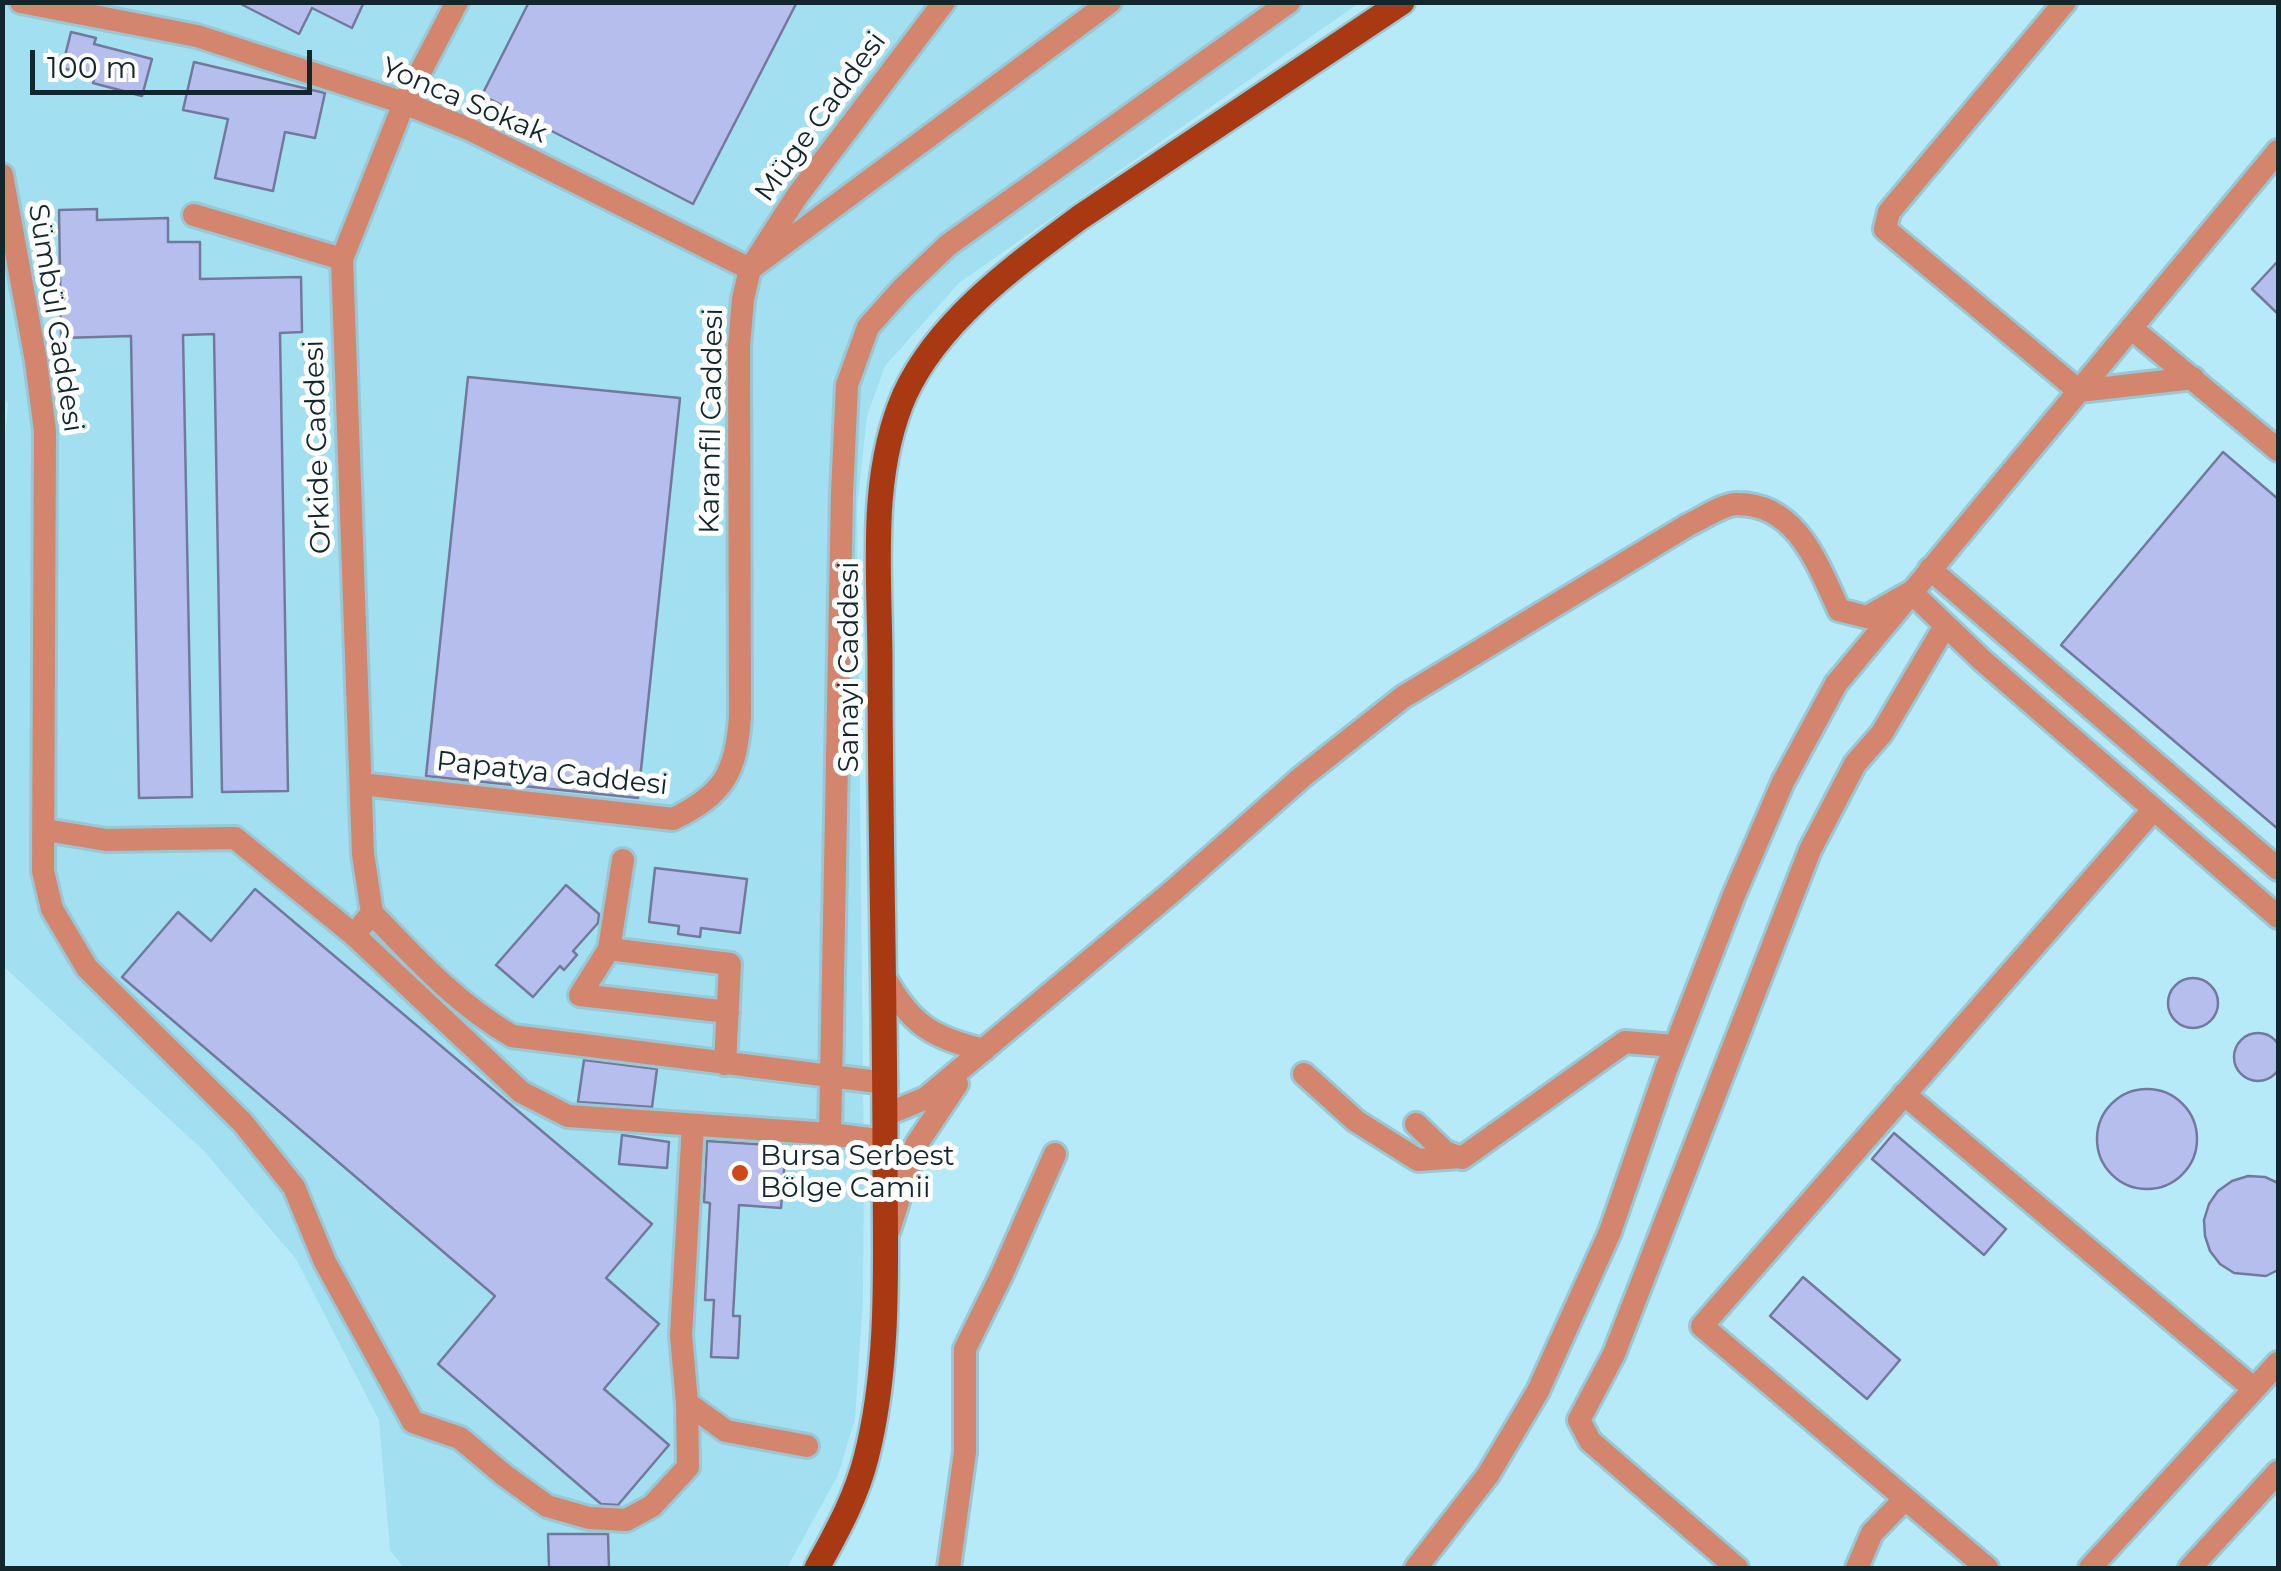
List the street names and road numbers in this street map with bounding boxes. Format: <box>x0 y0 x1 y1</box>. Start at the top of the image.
street label: Müge Caddesi <box>748 26 894 208</box>
street label: Yonca Sokak <box>376 51 552 151</box>
street label: Sümbül Caddesi <box>20 201 90 435</box>
street label: Karanfil Caddesi <box>693 308 731 534</box>
street label: Orkide Caddesi <box>297 339 339 555</box>
street label: Sanayi Caddesi <box>833 562 867 772</box>
street label: Papatya Caddesi <box>435 745 669 803</box>

